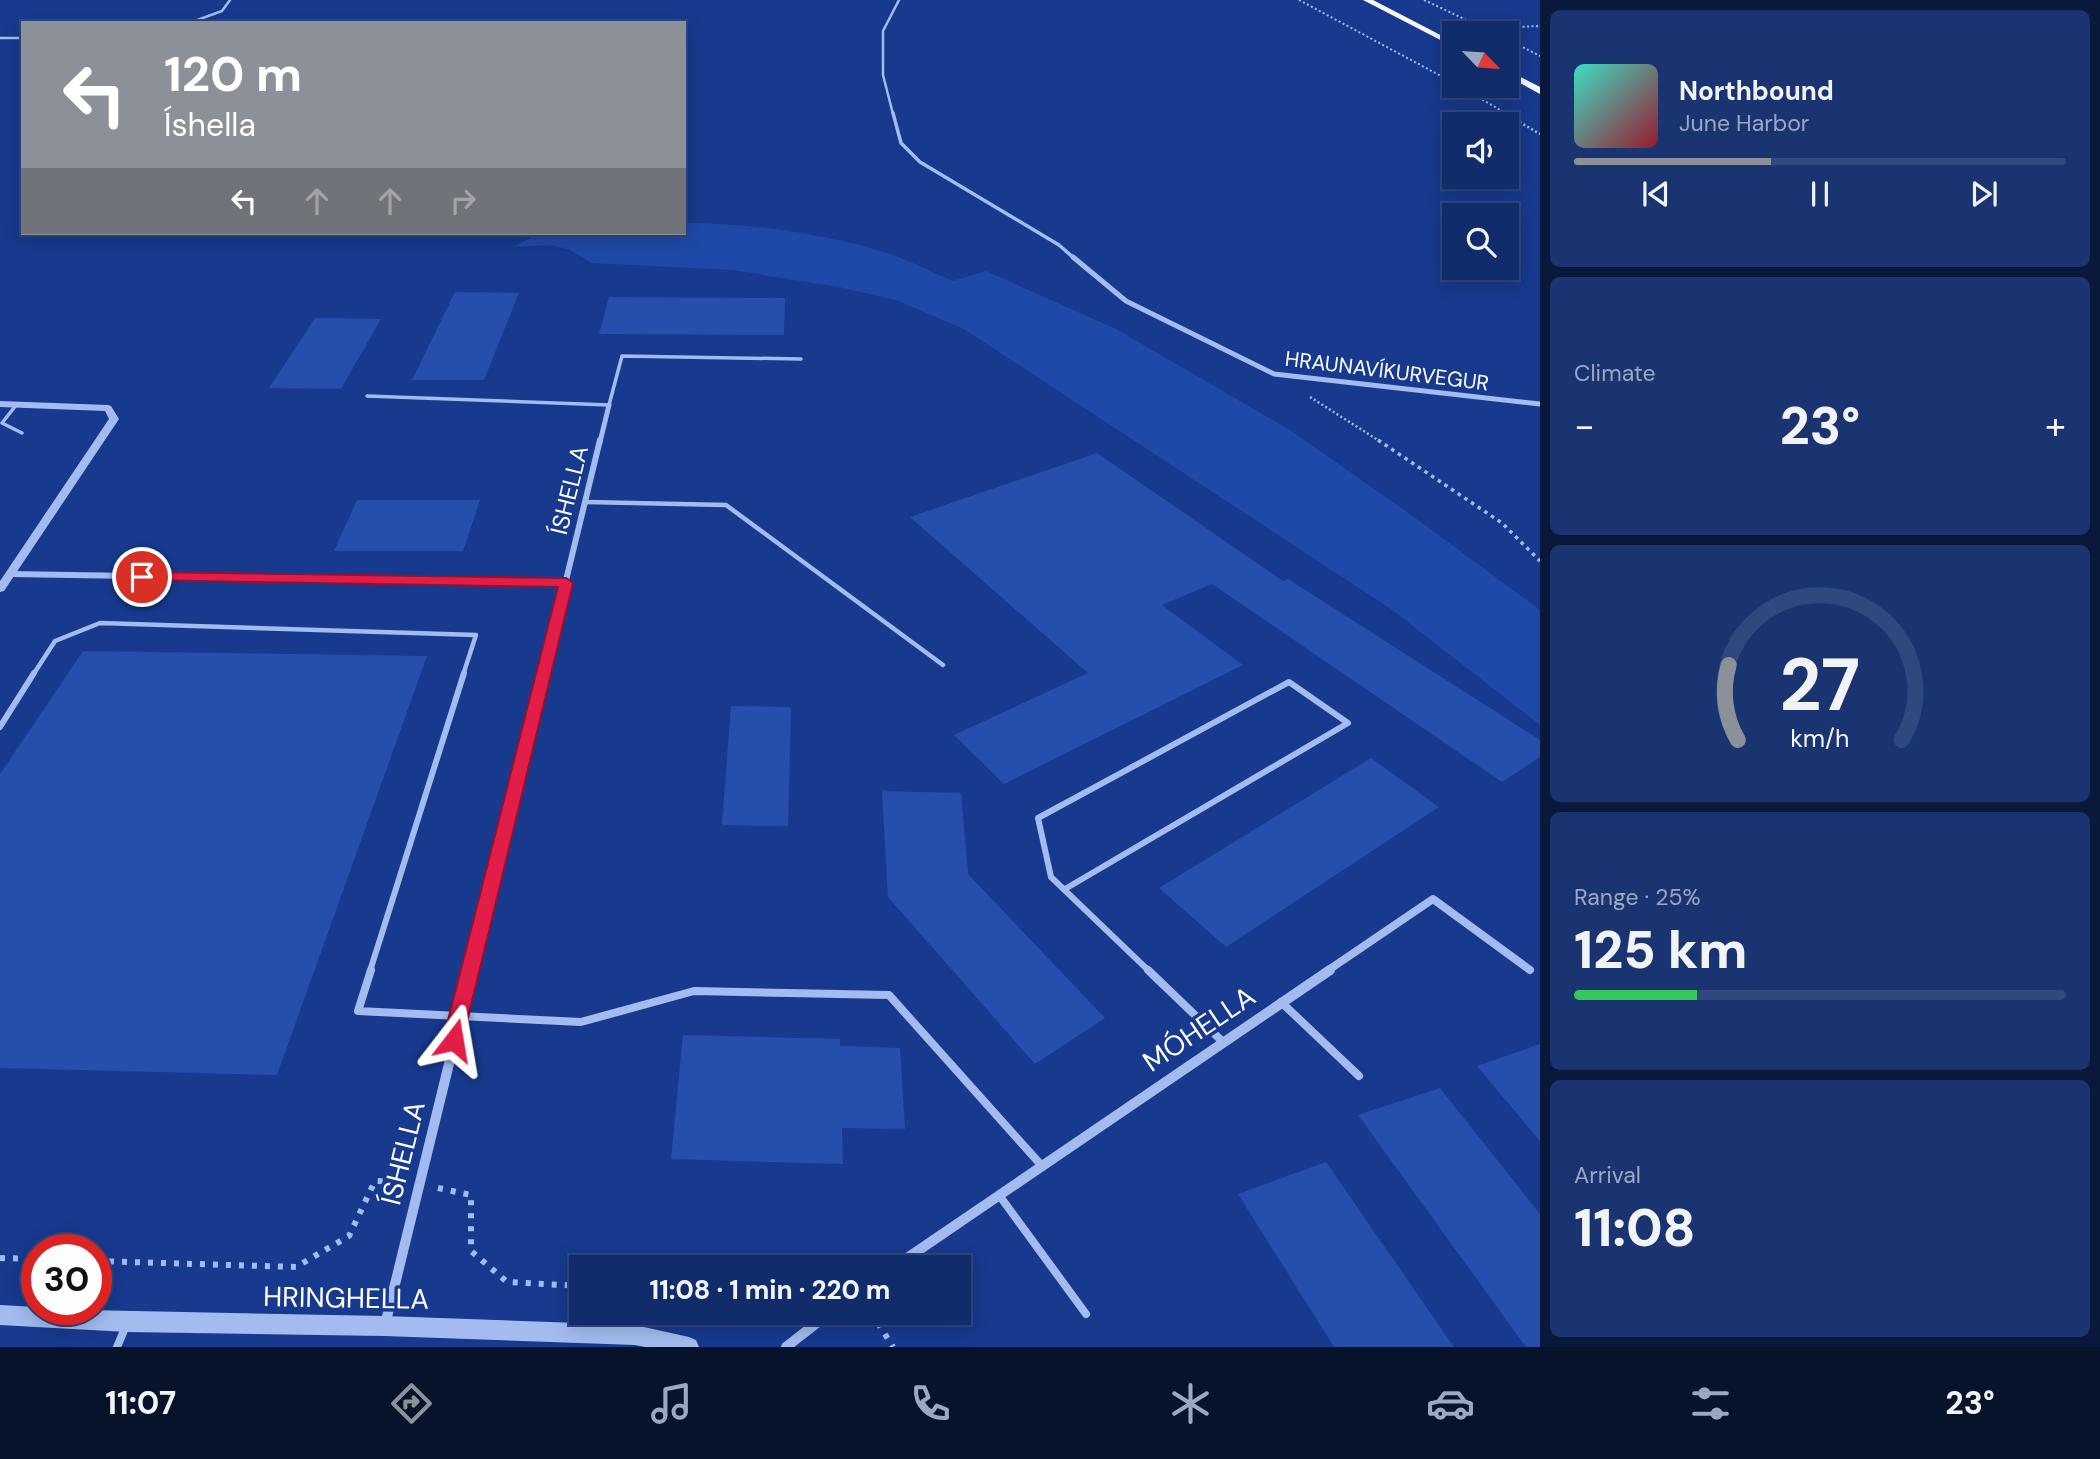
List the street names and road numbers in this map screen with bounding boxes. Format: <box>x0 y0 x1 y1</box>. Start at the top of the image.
street label: HRAUNAVÍKURVEGUR <box>1283 345 1491 397</box>
street label: ÍSHELLA <box>543 442 595 538</box>
street label: MÓHELLA <box>1136 978 1262 1080</box>
street label: ÍSHELLA <box>372 1097 434 1209</box>
street label: HRINGHELLA <box>263 1278 429 1318</box>

